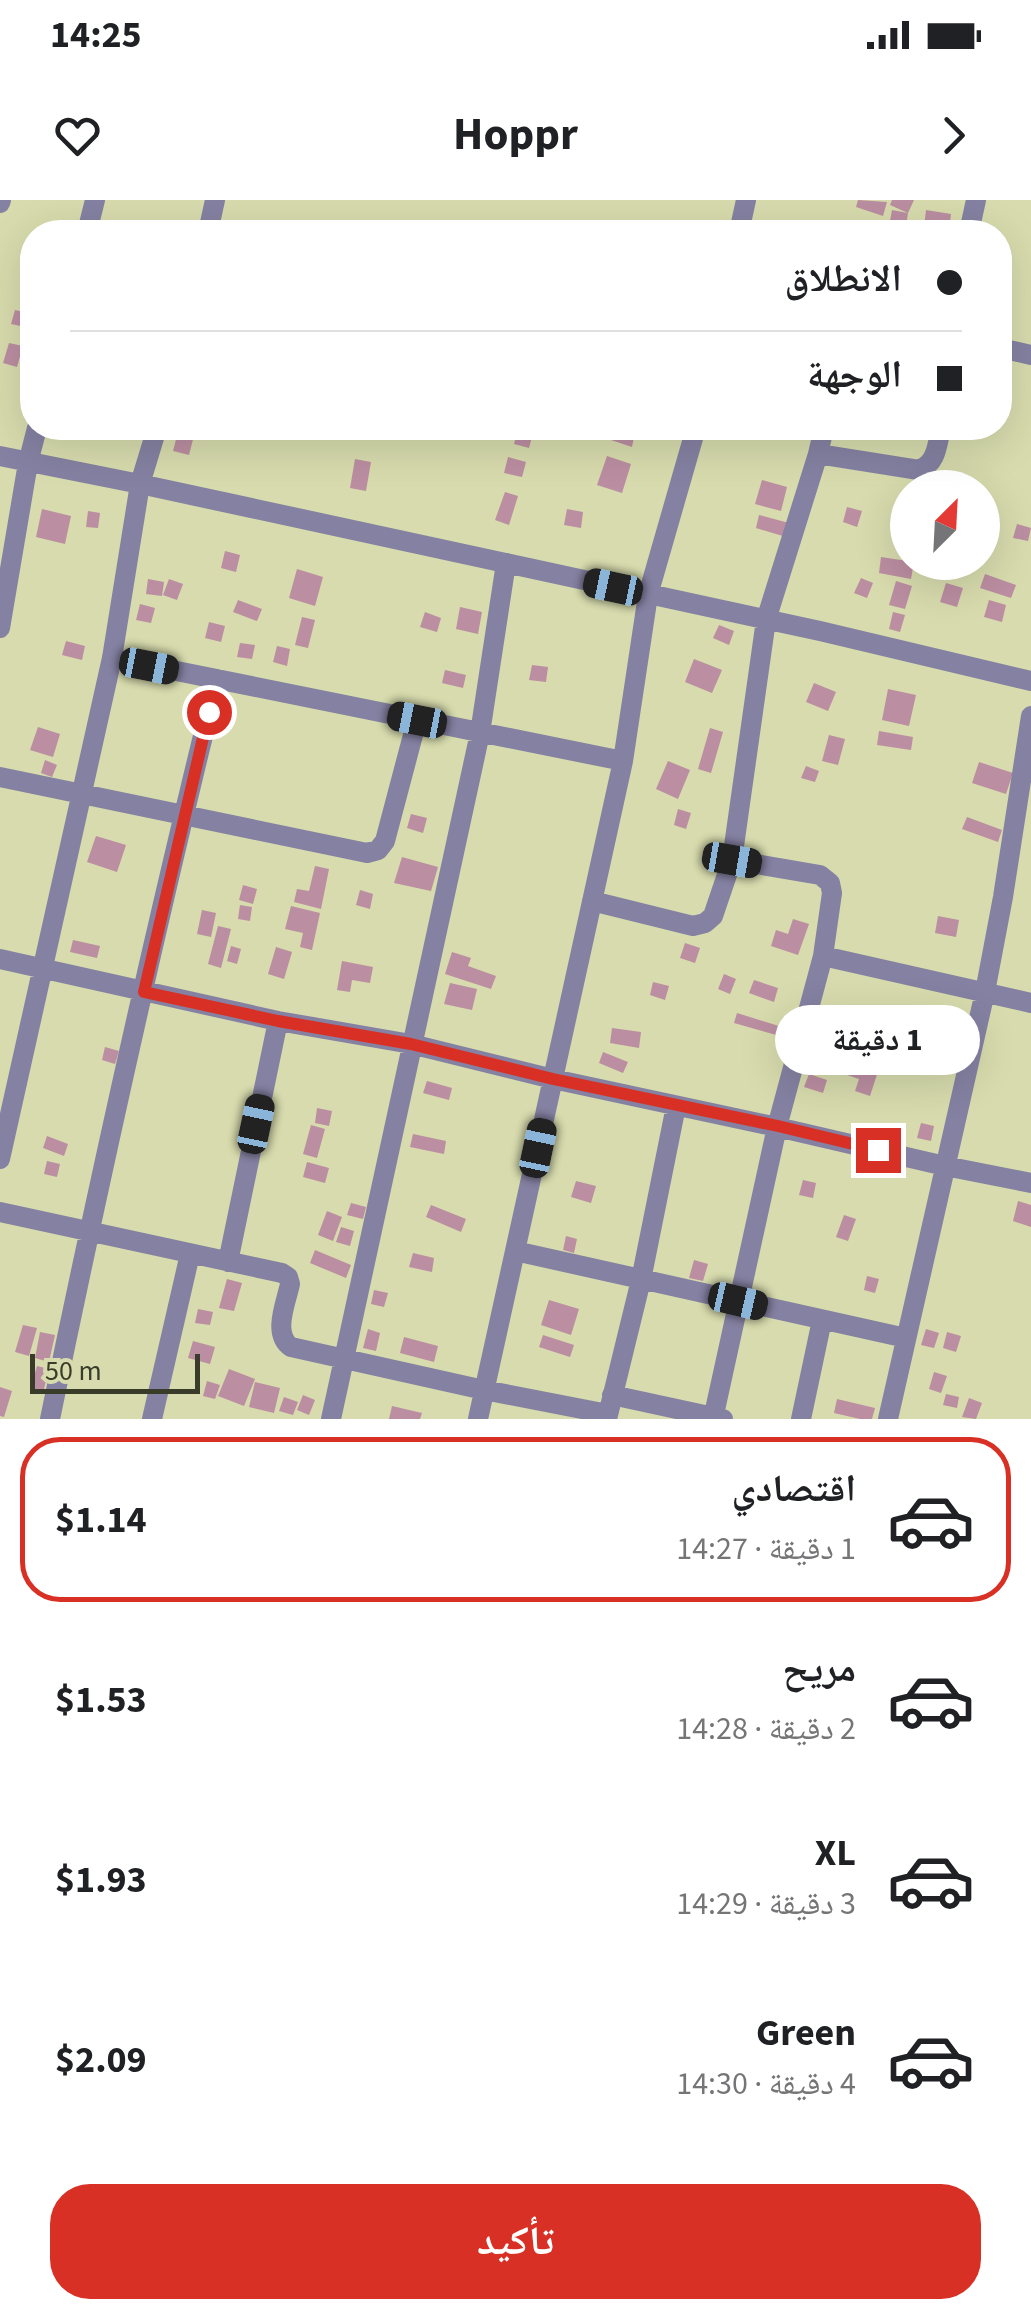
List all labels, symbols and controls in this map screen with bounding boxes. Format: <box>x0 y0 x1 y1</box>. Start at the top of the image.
text: 14:25 <box>50 8 142 62</box>
text: Hoppr <box>453 103 578 167</box>
icon: heart <box>50 108 105 163</box>
icon: forward <box>926 108 981 163</box>
text: الانطلاق <box>784 252 902 306</box>
text: الوجهة <box>807 348 902 402</box>
north arrow <box>890 470 1000 580</box>
map controls <box>890 470 1000 580</box>
car <box>581 566 645 608</box>
car <box>117 646 181 686</box>
route start <box>187 690 232 735</box>
car <box>385 700 449 740</box>
car <box>700 840 764 880</box>
callout: 1 دقيقة <box>776 1005 980 1075</box>
text: 1 دقيقة <box>832 1017 923 1063</box>
car <box>235 1092 277 1156</box>
car <box>517 1116 559 1180</box>
route end <box>856 1128 901 1173</box>
car <box>705 1280 771 1322</box>
scale bar <box>30 1349 200 1394</box>
text: 50 m <box>45 1351 102 1391</box>
text: اقتصادي <box>732 1462 856 1516</box>
icon: car <box>886 1475 976 1565</box>
text: $1.14 <box>55 1493 147 1547</box>
text: 1 دقيقة · 14:27 <box>676 1526 856 1572</box>
text: مريح <box>782 1642 856 1696</box>
icon: car <box>886 1655 976 1745</box>
text: $1.53 <box>55 1673 147 1727</box>
text: 2 دقيقة · 14:28 <box>676 1706 856 1752</box>
text: XL <box>815 1826 856 1880</box>
icon: car <box>886 1835 976 1925</box>
text: $1.93 <box>55 1853 147 1907</box>
text: 3 دقيقة · 14:29 <box>676 1881 856 1927</box>
text: Green <box>756 2006 856 2060</box>
icon: car <box>886 2015 976 2105</box>
text: $2.09 <box>55 2033 147 2087</box>
text: 4 دقيقة · 14:30 <box>676 2061 856 2107</box>
button: تأكيد <box>50 2184 981 2299</box>

